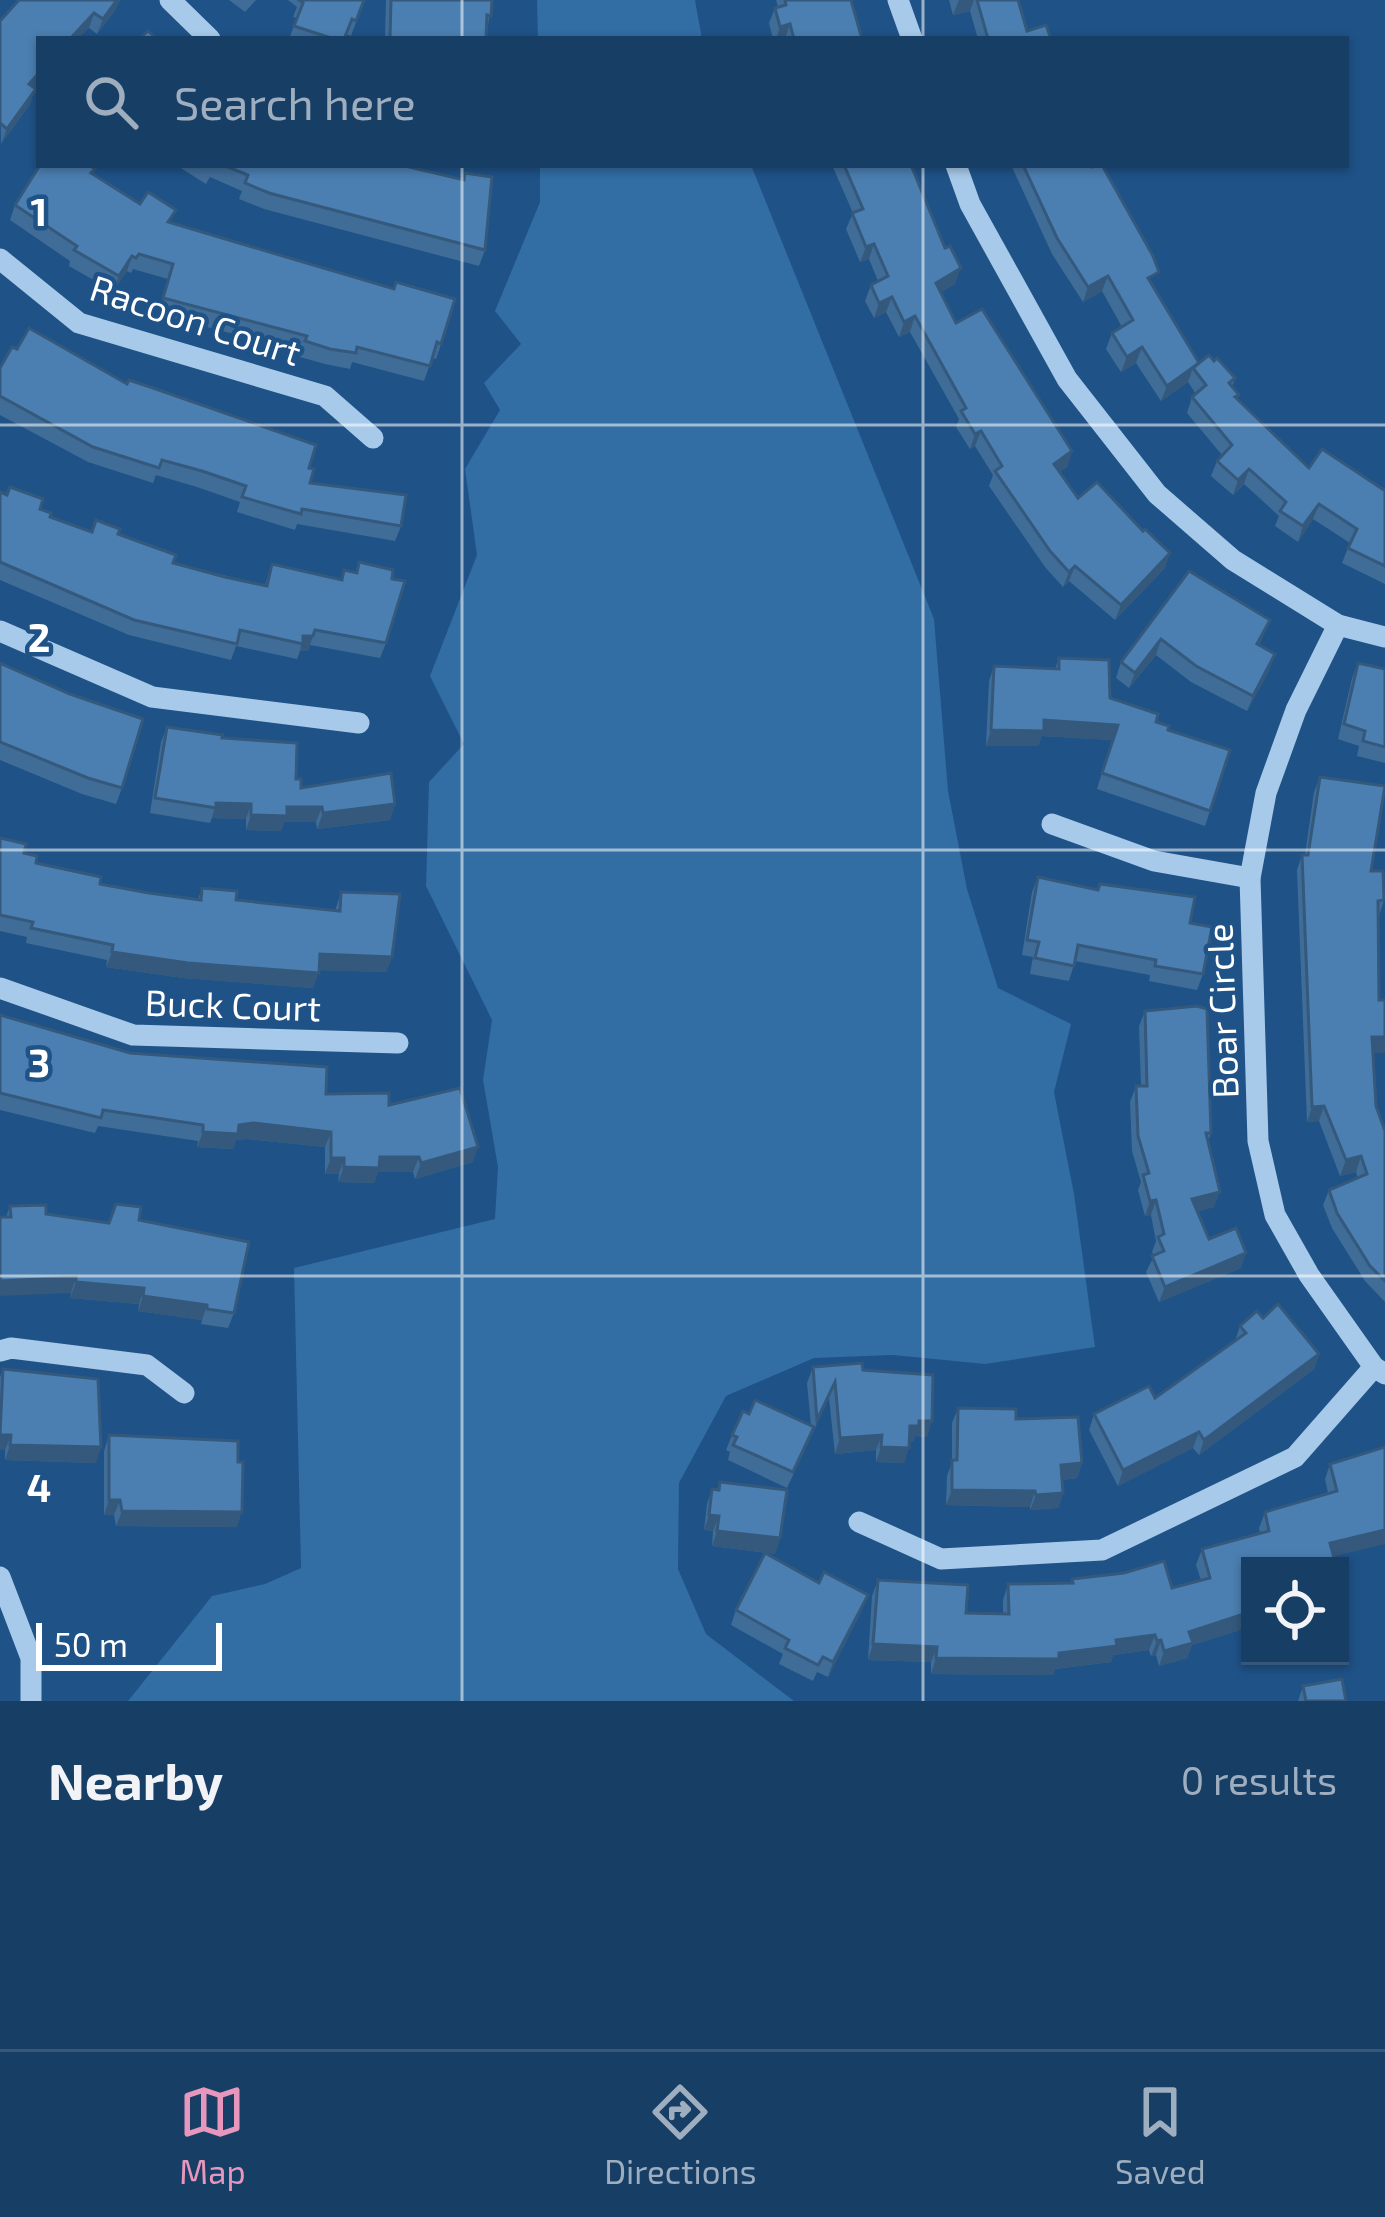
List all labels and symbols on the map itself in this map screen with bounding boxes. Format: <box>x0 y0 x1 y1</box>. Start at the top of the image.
text: 1 <box>31 187 47 234</box>
street label: Racoon Court <box>85 265 307 373</box>
text: 2 <box>28 613 50 660</box>
street label: Boar Circle <box>1196 923 1246 1099</box>
street label: Buck Court <box>144 979 322 1029</box>
text: 3 <box>28 1038 50 1085</box>
text: 4 <box>27 1463 51 1510</box>
scale bar <box>36 1617 222 1670</box>

